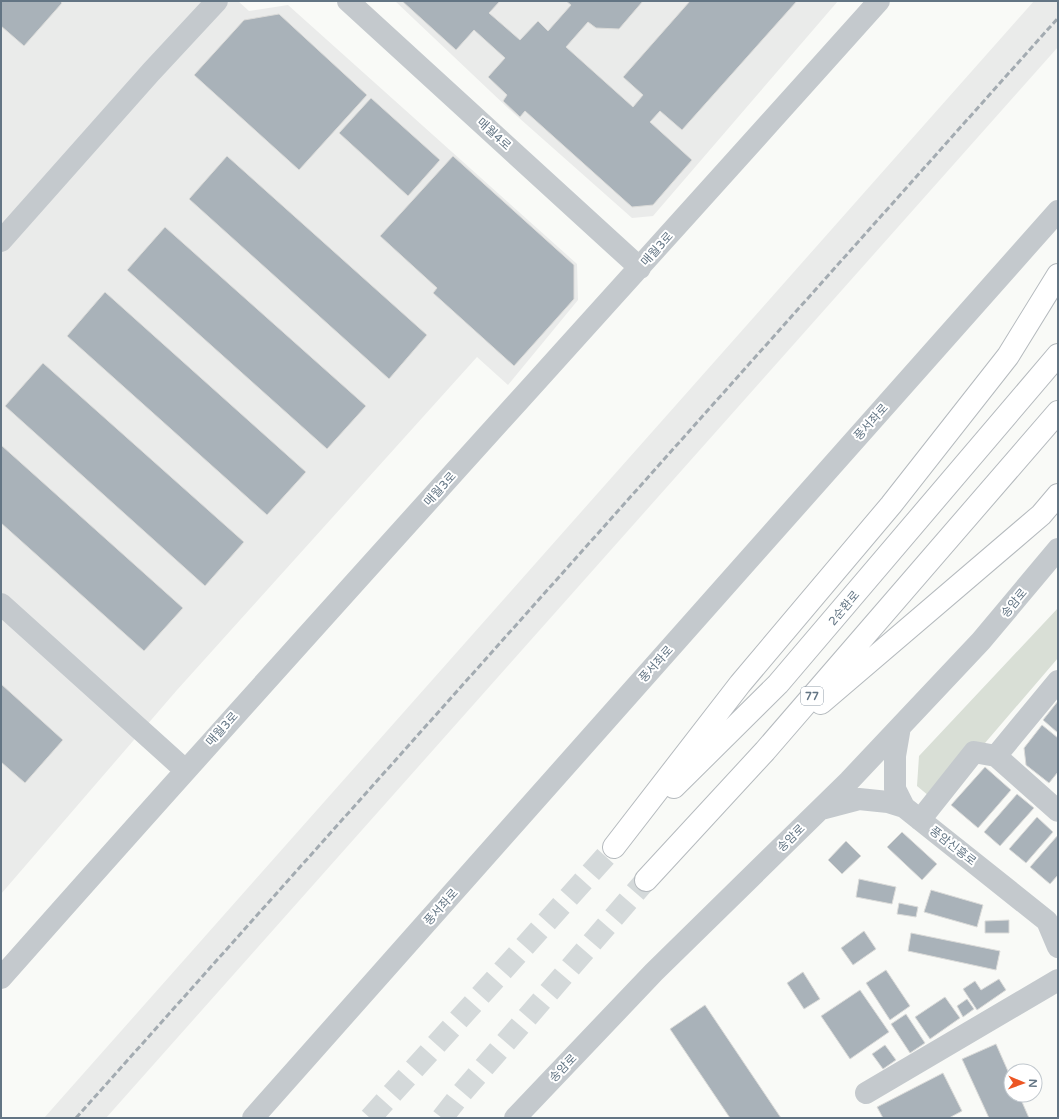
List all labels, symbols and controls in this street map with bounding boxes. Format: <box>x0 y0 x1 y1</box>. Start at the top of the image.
street label: 매월4로 <box>474 115 514 153</box>
street label: 매월3로 <box>638 229 676 269</box>
street label: 풍서좌로 <box>851 401 891 443</box>
street label: 매월3로 <box>421 469 459 509</box>
street label: 송암로 <box>998 586 1030 620</box>
street label: 2순환로 <box>826 588 862 628</box>
street label: 풍서좌로 <box>636 643 676 685</box>
road number: 77 <box>801 687 823 705</box>
street label: 매월3로 <box>203 709 241 749</box>
street label: 송암로 <box>774 821 808 855</box>
street label: 풍암신흥로 <box>927 823 979 869</box>
street label: 풍서좌로 <box>421 886 461 928</box>
street label: 송암로 <box>546 1051 580 1085</box>
north arrow <box>1003 1063 1043 1103</box>
text: N <box>1026 1079 1039 1088</box>

